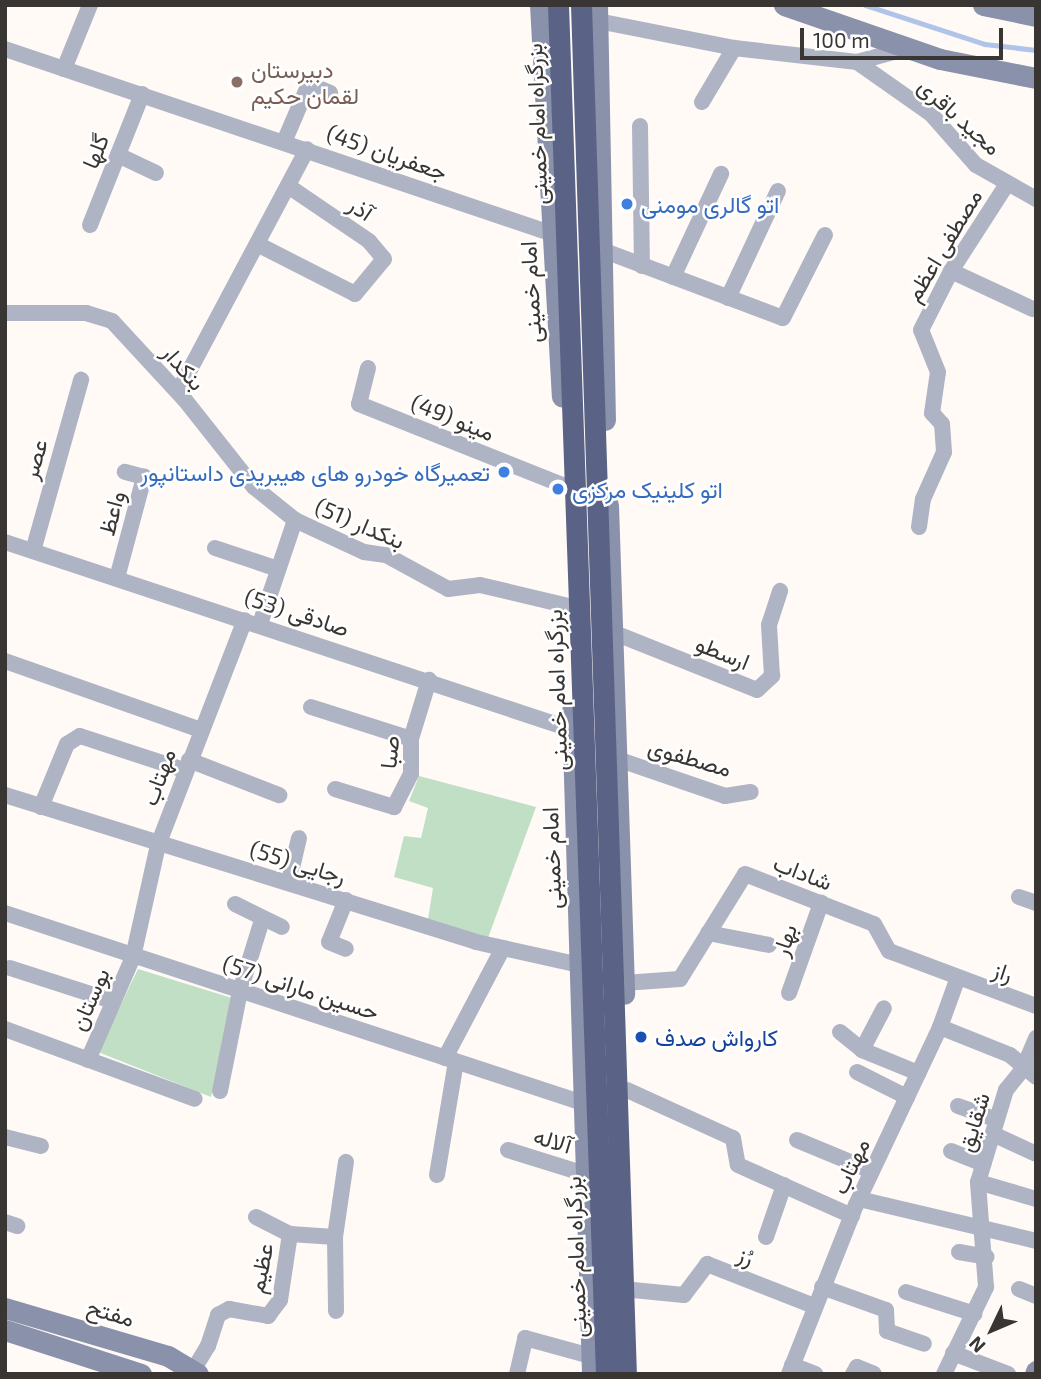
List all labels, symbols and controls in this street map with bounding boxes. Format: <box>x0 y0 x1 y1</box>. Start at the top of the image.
scale bar <box>803 14 1006 58</box>
text: 100 m <box>813 27 870 52</box>
street label: بزرگراه امام خمینی <box>519 43 553 205</box>
place label: دبیرستان لقمان حکیم <box>251 55 359 109</box>
street label: مجید باقری <box>913 72 1007 160</box>
marker: دبیرستان لقمان حکیم <box>229 74 245 90</box>
street label: جعفریان (45) <box>323 118 451 186</box>
street label: گلها <box>76 130 114 172</box>
street label: مصطفی اعظم <box>899 184 987 306</box>
street label: آذر <box>343 190 379 226</box>
place label: اتو گالری مومنی <box>641 190 779 218</box>
marker: اتو گالری مومنی <box>619 196 635 212</box>
street label: امام خمینی <box>514 240 546 344</box>
street label: بنکدار <box>157 338 211 396</box>
street label: مینو (49) <box>407 388 499 446</box>
street label: عصر <box>15 436 53 482</box>
place label: تعمیرگاه خودرو های هیبریدی داستانپور <box>140 458 490 486</box>
marker: تعمیرگاه خودرو های هیبریدی داستانپور <box>496 464 512 480</box>
place label: اتو کلینیک مرکزی <box>572 475 723 503</box>
marker: اتو کلینیک مرکزی <box>550 481 566 497</box>
street label: واعظ <box>92 488 130 538</box>
street label: بنکدار (51) <box>311 492 409 554</box>
street label: صادقی (53) <box>241 582 353 642</box>
street label: بزرگراه امام خمینی <box>539 609 573 771</box>
street label: ارسطو <box>692 629 754 675</box>
street label: مصطفوی <box>645 732 735 782</box>
street label: صبا <box>374 734 404 770</box>
street label: مهتاب <box>135 745 181 809</box>
street label: امام خمینی <box>535 807 567 909</box>
street label: رجایی (55) <box>247 834 349 890</box>
street label: شاداب <box>770 848 836 896</box>
street label: بهار <box>766 920 802 960</box>
street label: حسین مارانی (57) <box>219 949 383 1025</box>
street label: راز <box>989 955 1017 987</box>
street label: بوستان <box>63 963 115 1035</box>
place label: کارواش صدف <box>655 1023 778 1051</box>
marker: کارواش صدف <box>633 1029 649 1045</box>
street label: شقایق <box>951 1089 995 1155</box>
street label: آلاله <box>531 1121 575 1159</box>
street label: مهتاب <box>825 1134 875 1198</box>
street label: بزرگراه امام خمینی <box>558 1176 592 1338</box>
street label: رُز <box>734 1239 758 1271</box>
street label: عظیم <box>242 1241 278 1295</box>
street label: مفتح <box>84 1292 138 1332</box>
north arrow <box>957 1295 1027 1365</box>
text: N <box>963 1332 990 1358</box>

